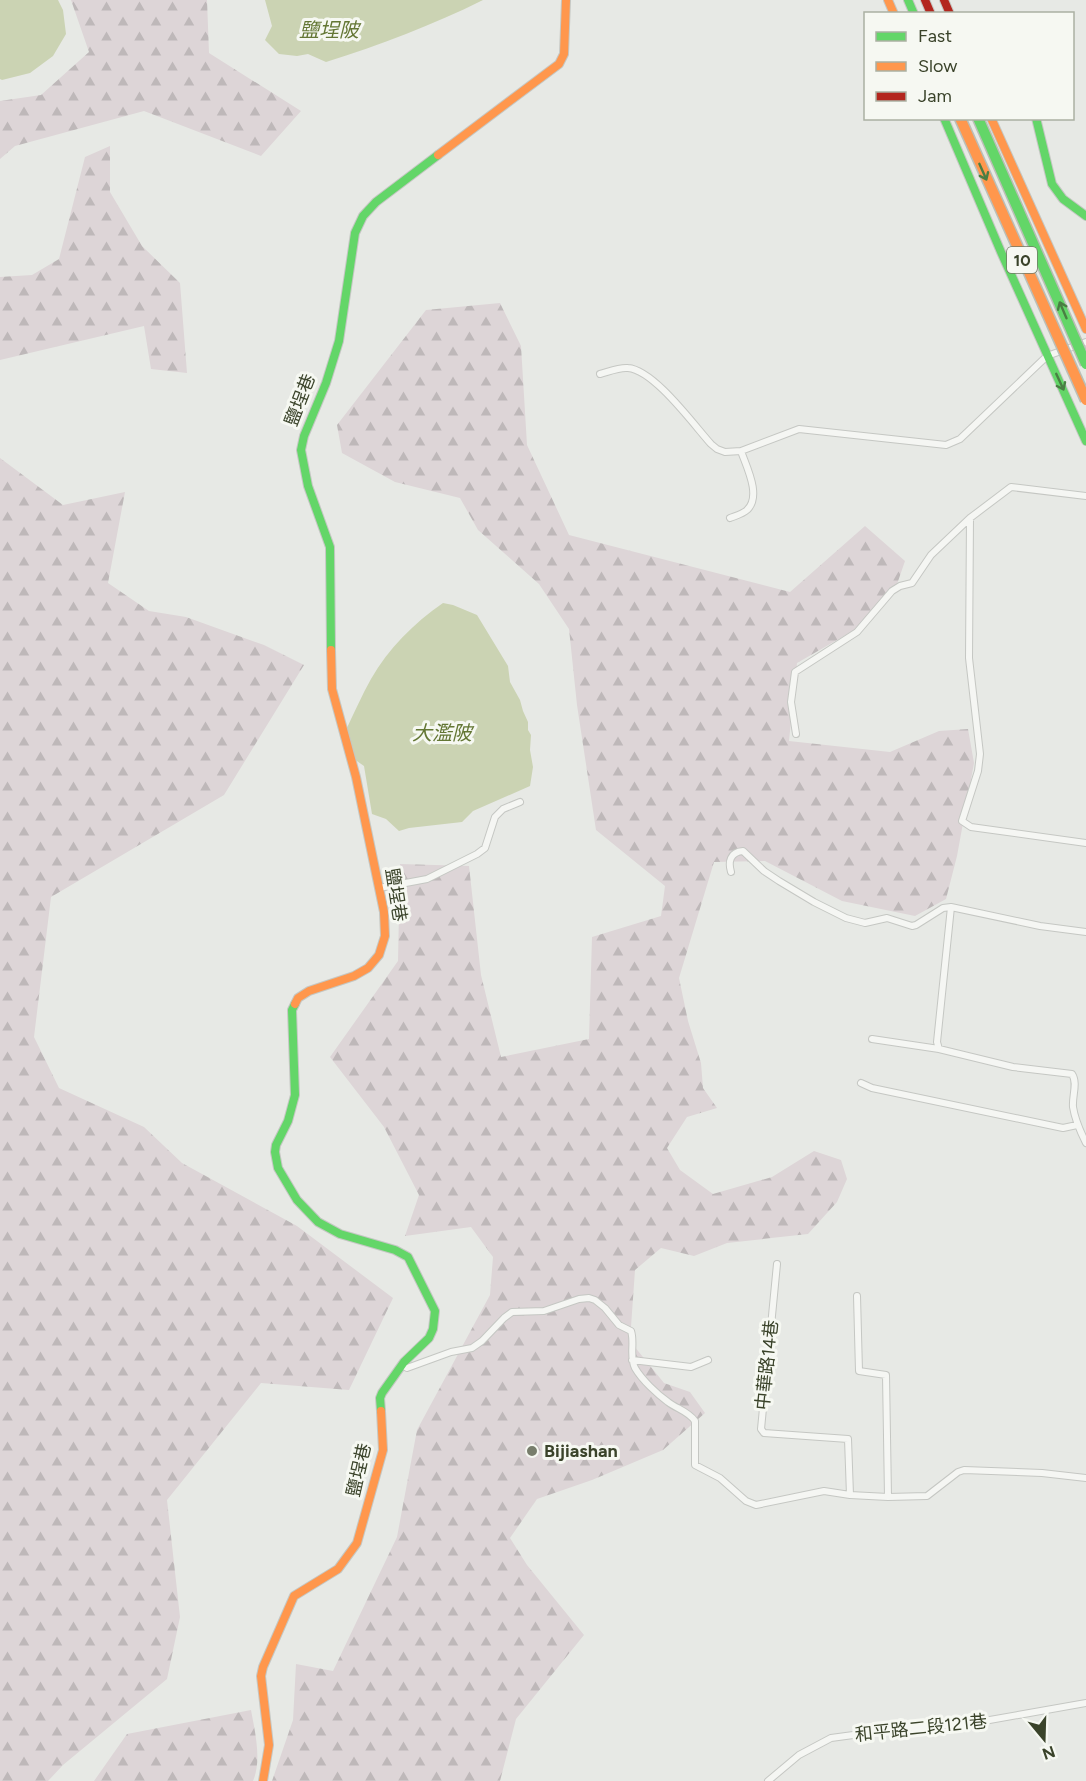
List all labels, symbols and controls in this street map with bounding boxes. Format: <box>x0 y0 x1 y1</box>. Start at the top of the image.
legend <box>864 12 1074 120</box>
water label: 鹽埕陂 <box>299 18 362 42</box>
text: Fast <box>918 25 952 47</box>
text: Slow <box>918 55 957 77</box>
text: Jam <box>918 85 952 107</box>
one-way arrow <box>979 163 990 181</box>
road number: 10 <box>1007 247 1037 273</box>
one-way arrow <box>1057 302 1068 320</box>
street label: 鹽埕巷 <box>280 371 320 429</box>
one-way arrow <box>1054 373 1066 391</box>
water label: 大濫陂 <box>412 721 475 745</box>
street label: 鹽埕巷 <box>381 867 411 923</box>
street label: 中華路14巷 <box>751 1319 783 1411</box>
place label: Bijiashan <box>544 1440 618 1462</box>
street label: 鹽埕巷 <box>342 1441 376 1499</box>
marker: Bijiashan <box>525 1444 539 1458</box>
north arrow <box>1014 1709 1074 1769</box>
street label: 和平路二段121巷 <box>854 1710 988 1746</box>
text: N <box>1040 1742 1058 1764</box>

